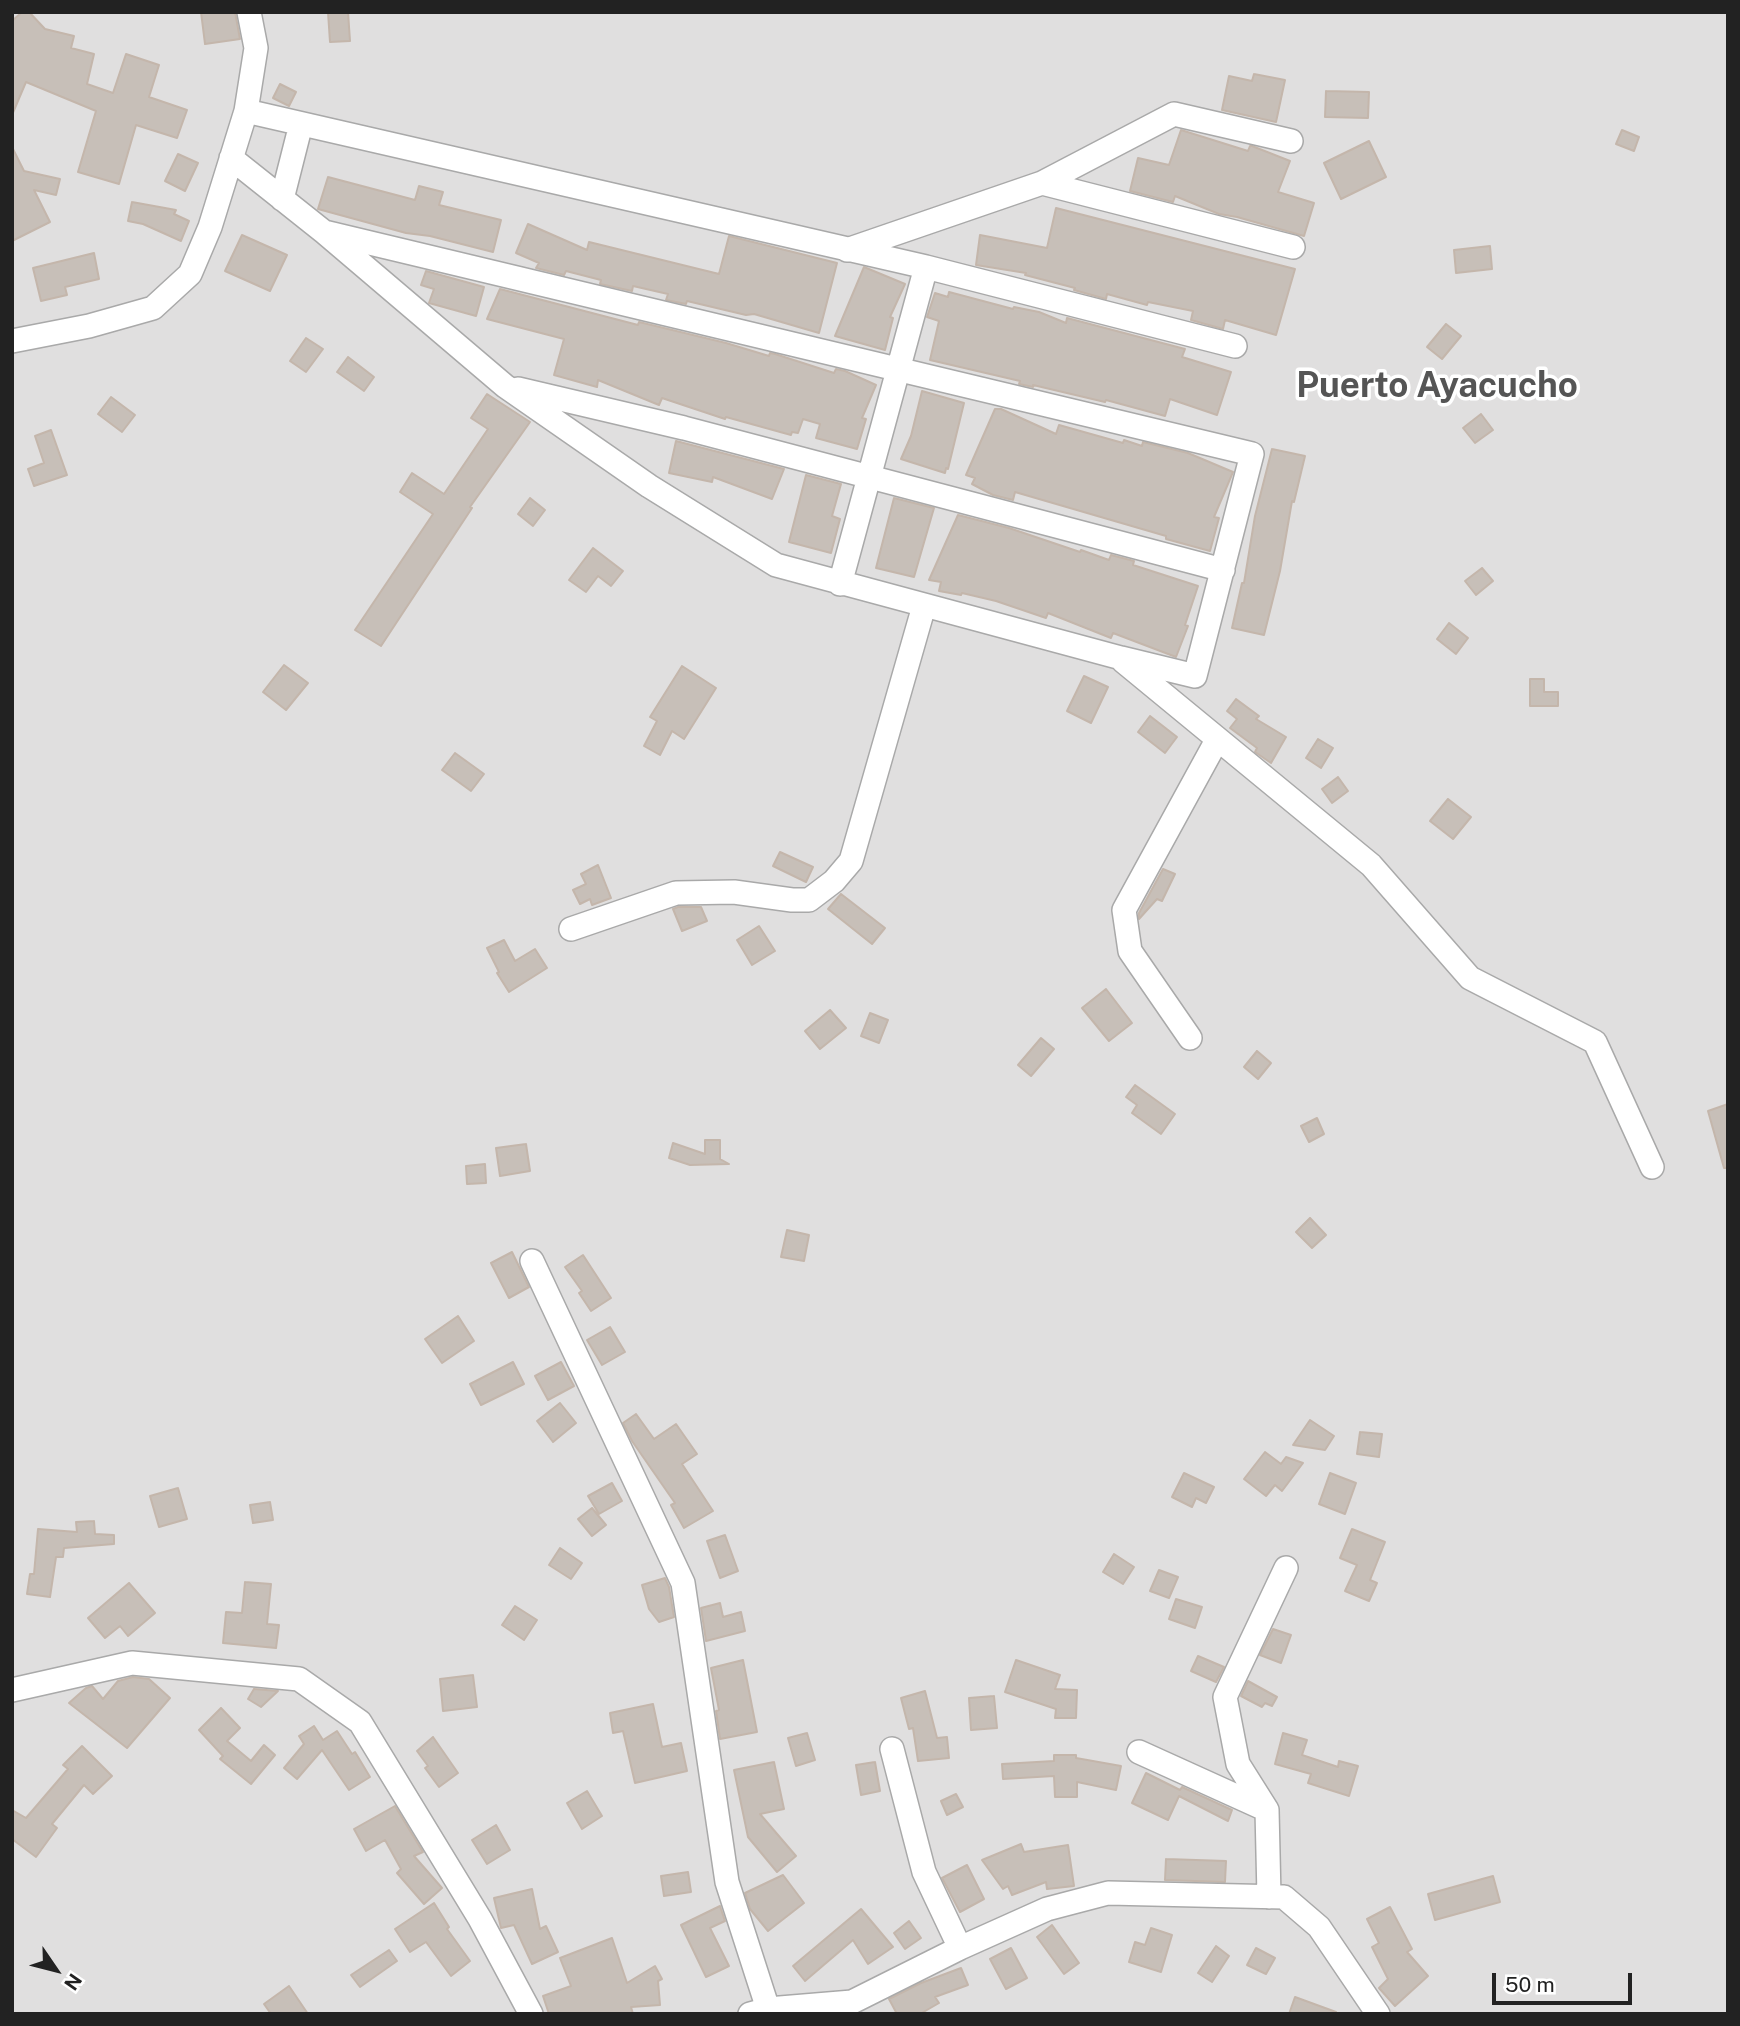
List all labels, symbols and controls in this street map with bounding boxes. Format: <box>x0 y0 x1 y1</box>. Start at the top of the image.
district label: Puerto Ayacucho <box>1296 365 1578 407</box>
north arrow <box>21 1935 91 2005</box>
scale bar <box>1495 1960 1635 2004</box>
text: N <box>60 1970 86 1994</box>
text: 50 m <box>1505 1972 1555 1997</box>

